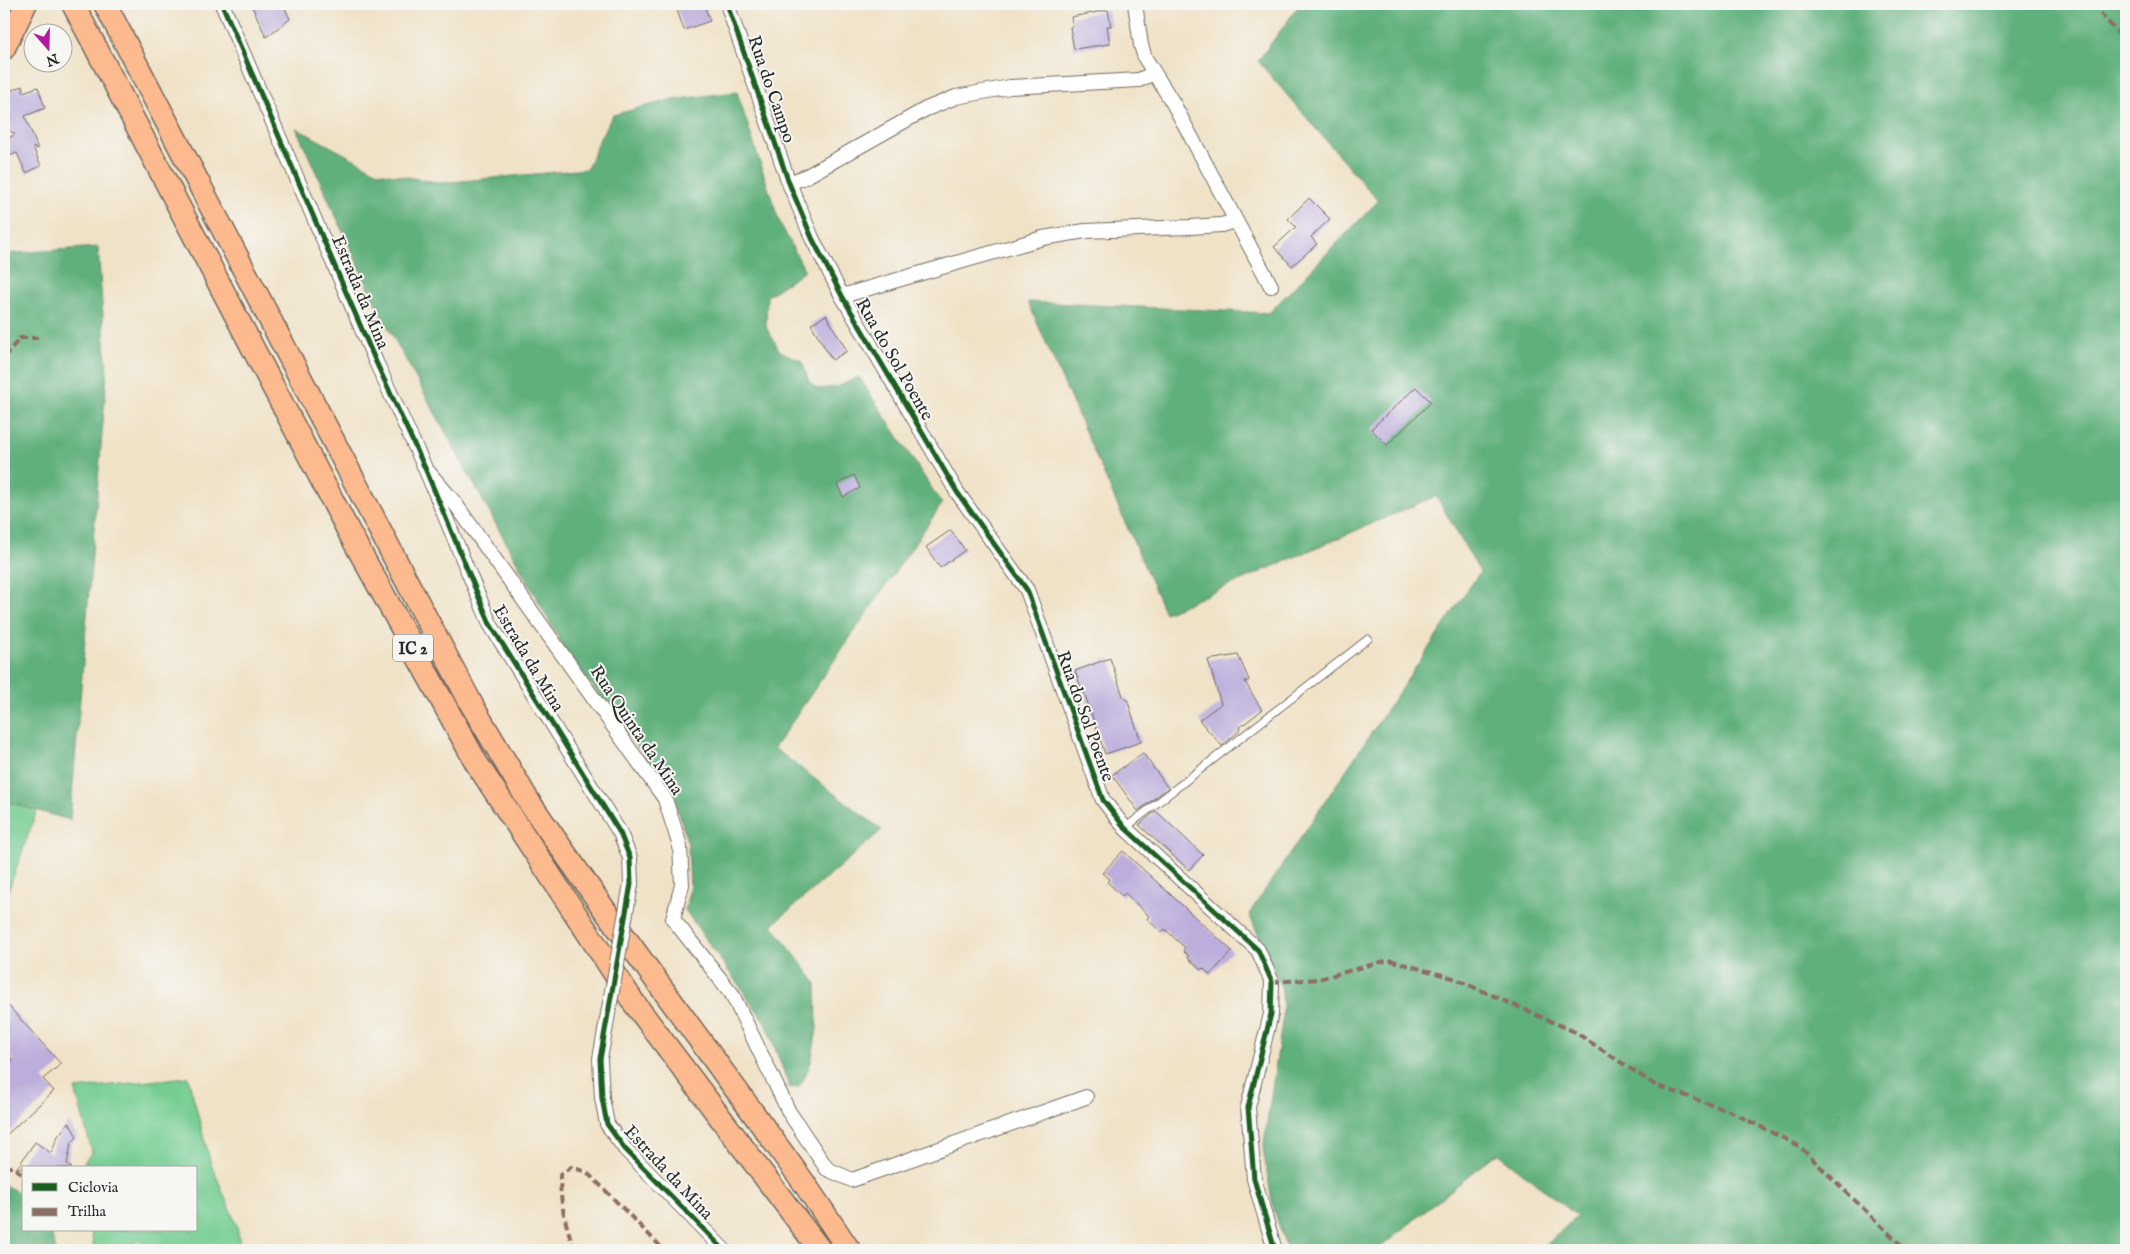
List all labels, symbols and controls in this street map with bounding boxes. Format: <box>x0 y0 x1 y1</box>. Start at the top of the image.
north arrow <box>22 22 72 72</box>
street label: Rua do Campo <box>741 33 800 146</box>
text: N <box>43 48 62 70</box>
street label: Estrada da Mina <box>325 232 394 353</box>
street label: Rua do Sol Poente <box>849 294 938 425</box>
street label: Estrada da Mina <box>487 601 569 717</box>
road number: IC 2 <box>393 634 433 661</box>
street label: Rua do Sol Poente <box>1050 648 1119 785</box>
street label: Rua Quinta da Mina <box>584 662 688 800</box>
street label: Estrada da Mina <box>618 1121 718 1225</box>
legend <box>22 1166 198 1232</box>
text: Ciclovia <box>68 1178 119 1197</box>
text: Trilha <box>68 1202 106 1221</box>

